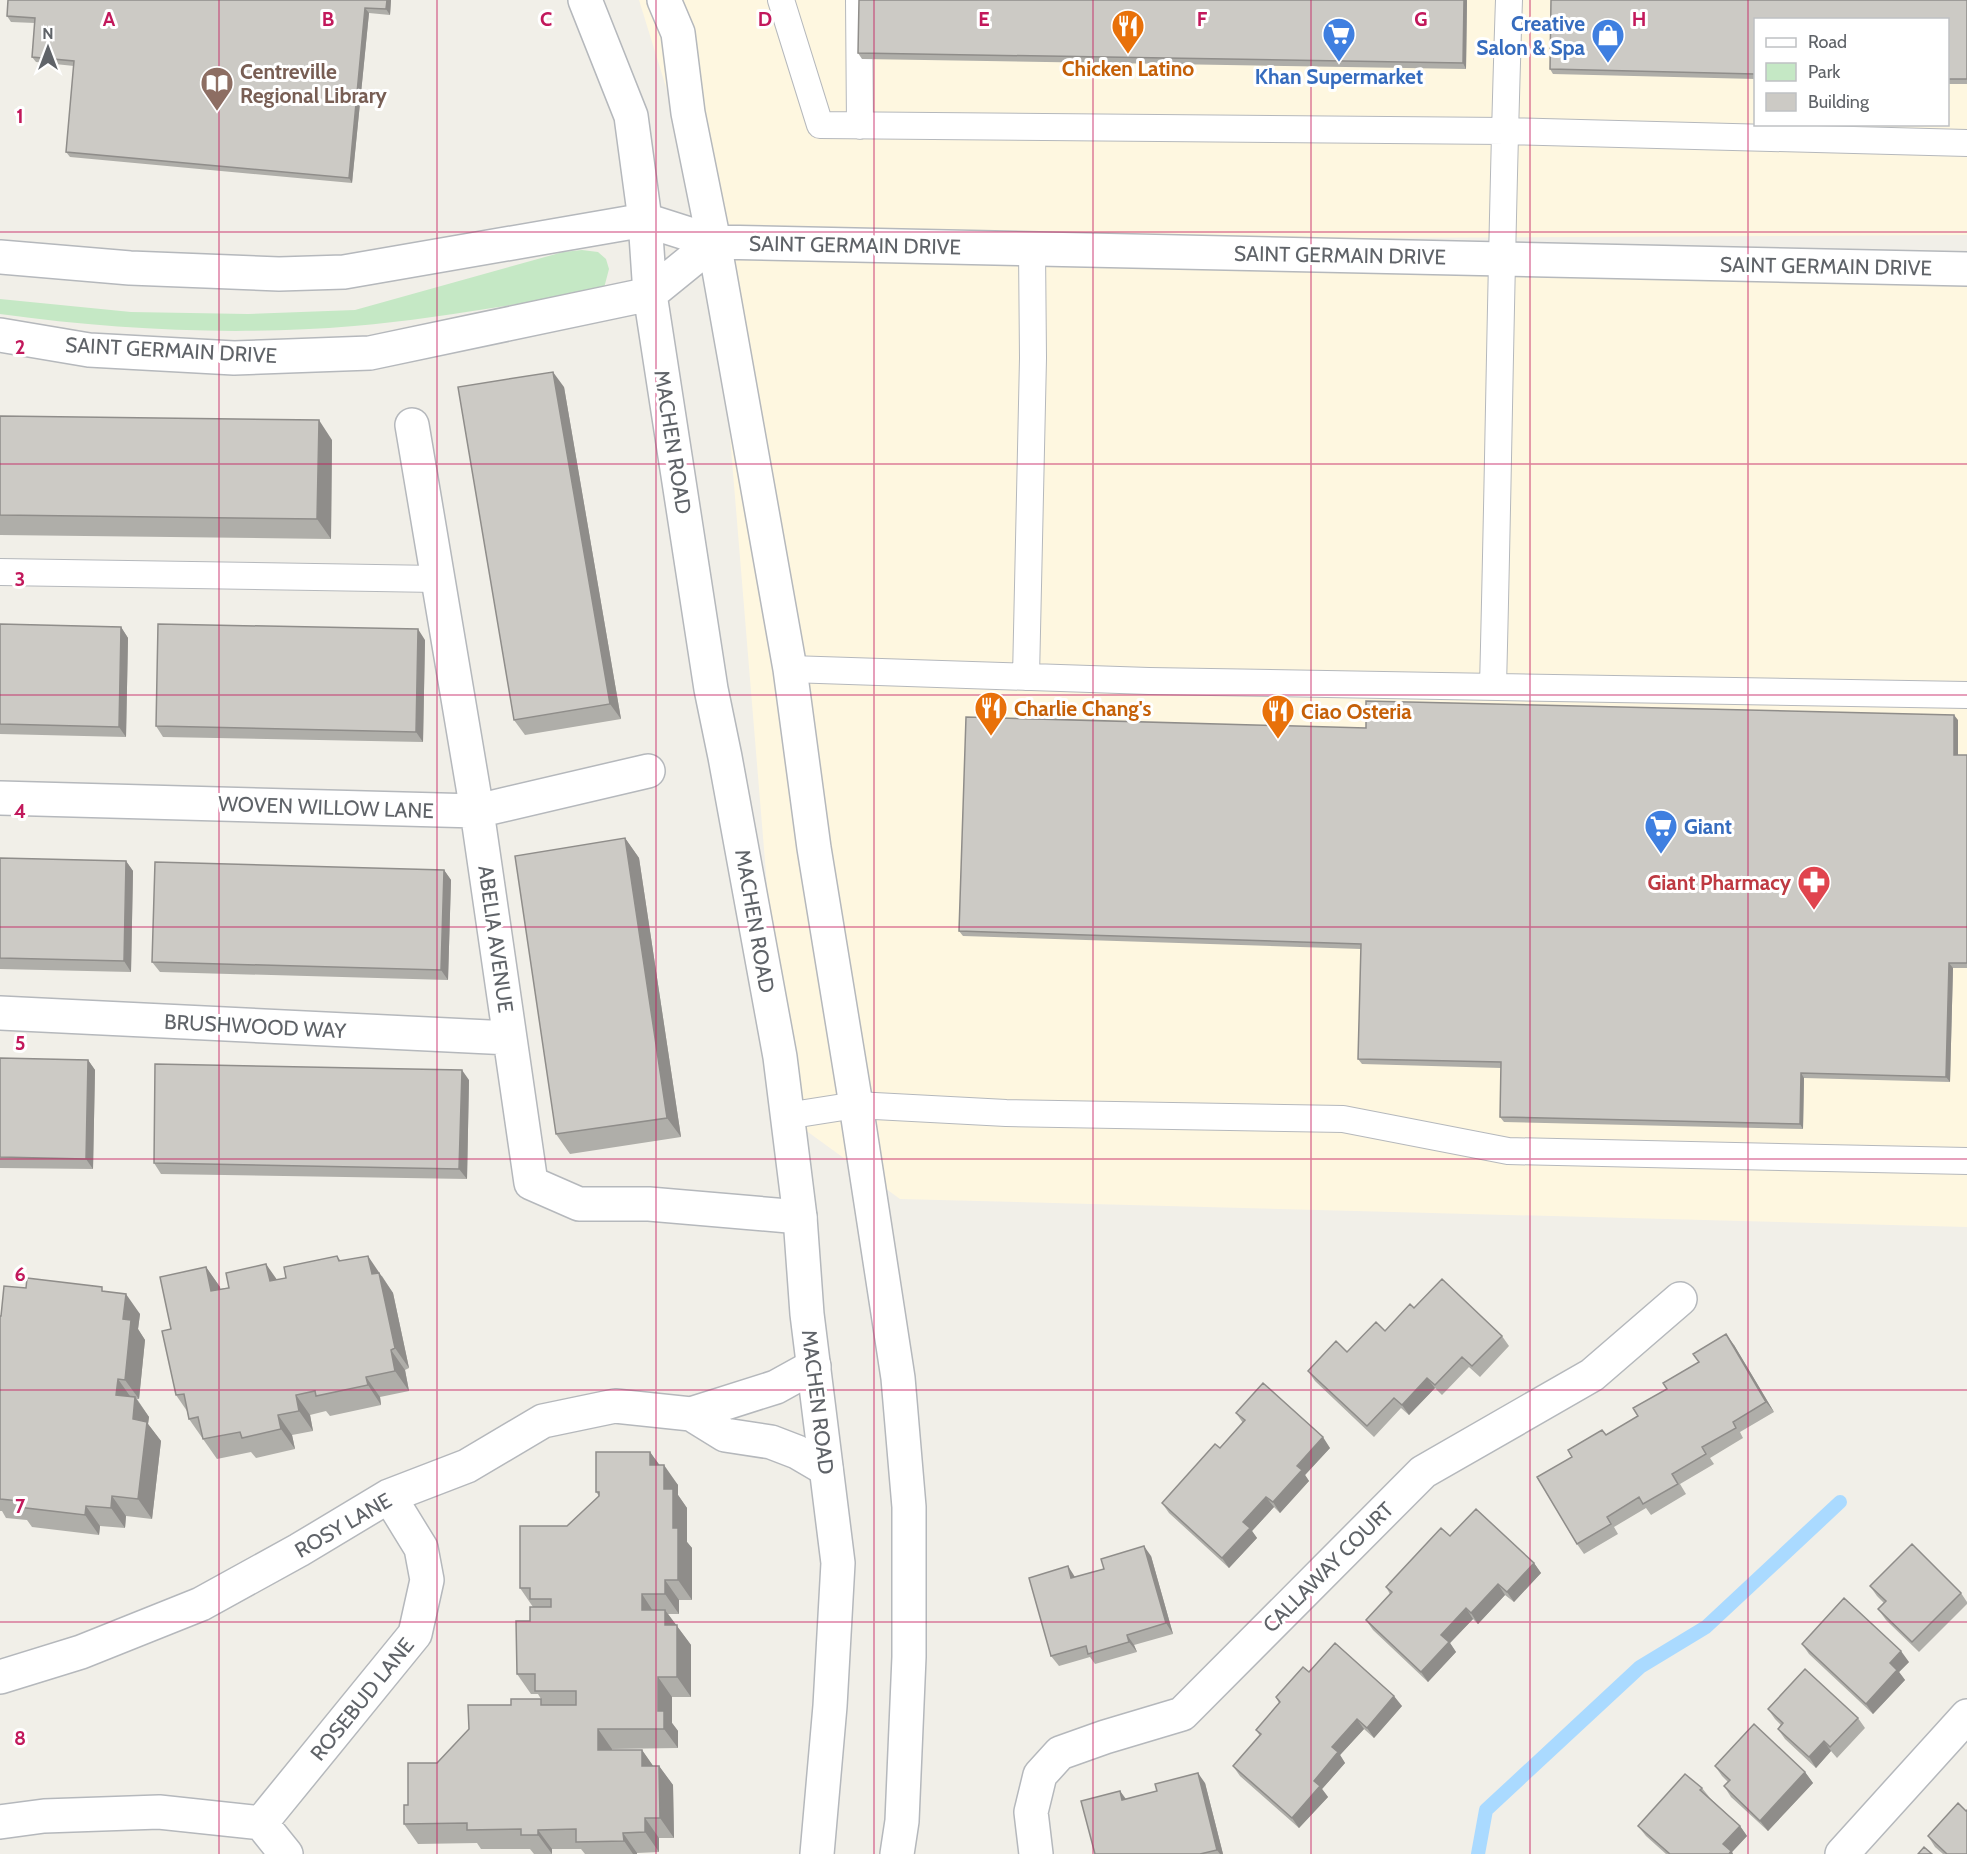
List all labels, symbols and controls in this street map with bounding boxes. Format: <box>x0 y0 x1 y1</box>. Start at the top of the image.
text: A <box>103 7 116 31</box>
text: B <box>322 7 334 31</box>
text: C <box>540 7 552 31</box>
text: D <box>758 7 772 31</box>
text: E <box>978 7 990 31</box>
text: F <box>1197 7 1208 31</box>
text: G <box>1414 7 1428 31</box>
text: H <box>1632 7 1646 31</box>
restaurant icon: Chicken Latino <box>1110 8 1146 55</box>
place label: Creative Salon & Spa <box>1476 11 1586 60</box>
supermarket icon: Khan Supermarket <box>1321 16 1357 63</box>
shop icon: Creative Salon & Spa <box>1590 17 1626 64</box>
north arrow <box>18 18 78 78</box>
legend <box>1754 18 1949 126</box>
text: N <box>42 24 54 43</box>
text: Road <box>1808 31 1847 53</box>
place label: Chicken Latino <box>1062 56 1194 81</box>
place label: Centreville Regional Library <box>240 59 388 108</box>
text: Park <box>1808 61 1841 83</box>
place label: Khan Supermarket <box>1255 64 1423 89</box>
library icon: Centreville Regional Library <box>199 65 235 112</box>
text: Building <box>1808 91 1870 113</box>
text: 1 <box>16 104 24 128</box>
street label: SAINT GERMAIN DRIVE <box>749 231 961 259</box>
street label: SAINT GERMAIN DRIVE <box>1234 241 1446 269</box>
street label: SAINT GERMAIN DRIVE <box>1720 252 1932 280</box>
street label: SAINT GERMAIN DRIVE <box>64 332 278 368</box>
text: 2 <box>15 335 25 359</box>
street label: MACHEN ROAD <box>649 368 697 516</box>
text: 3 <box>15 567 25 591</box>
restaurant icon: Charlie Chang's <box>973 690 1009 737</box>
restaurant icon: Ciao Osteria <box>1260 693 1296 740</box>
place label: Charlie Chang's <box>1014 696 1151 721</box>
place label: Ciao Osteria <box>1301 699 1412 724</box>
street label: WOVEN WILLOW LANE <box>218 791 434 823</box>
text: 4 <box>14 799 26 823</box>
supermarket icon: Giant <box>1643 808 1679 855</box>
place label: Giant <box>1684 814 1732 839</box>
street label: MACHEN ROAD <box>730 847 780 995</box>
street label: ABELIA AVENUE <box>473 864 519 1014</box>
pharmacy icon: Giant Pharmacy <box>1796 864 1832 911</box>
place label: Giant Pharmacy <box>1647 870 1792 895</box>
street label: BRUSHWOOD WAY <box>163 1009 348 1043</box>
text: 5 <box>15 1031 25 1055</box>
text: 6 <box>14 1262 26 1286</box>
street label: MACHEN ROAD <box>797 1328 839 1476</box>
street label: ROSY LANE <box>290 1487 396 1563</box>
text: 7 <box>15 1494 26 1518</box>
street label: CALLAWAY COURT <box>1258 1497 1398 1637</box>
street label: ROSEBUD LANE <box>305 1633 419 1765</box>
text: 8 <box>14 1726 26 1750</box>

